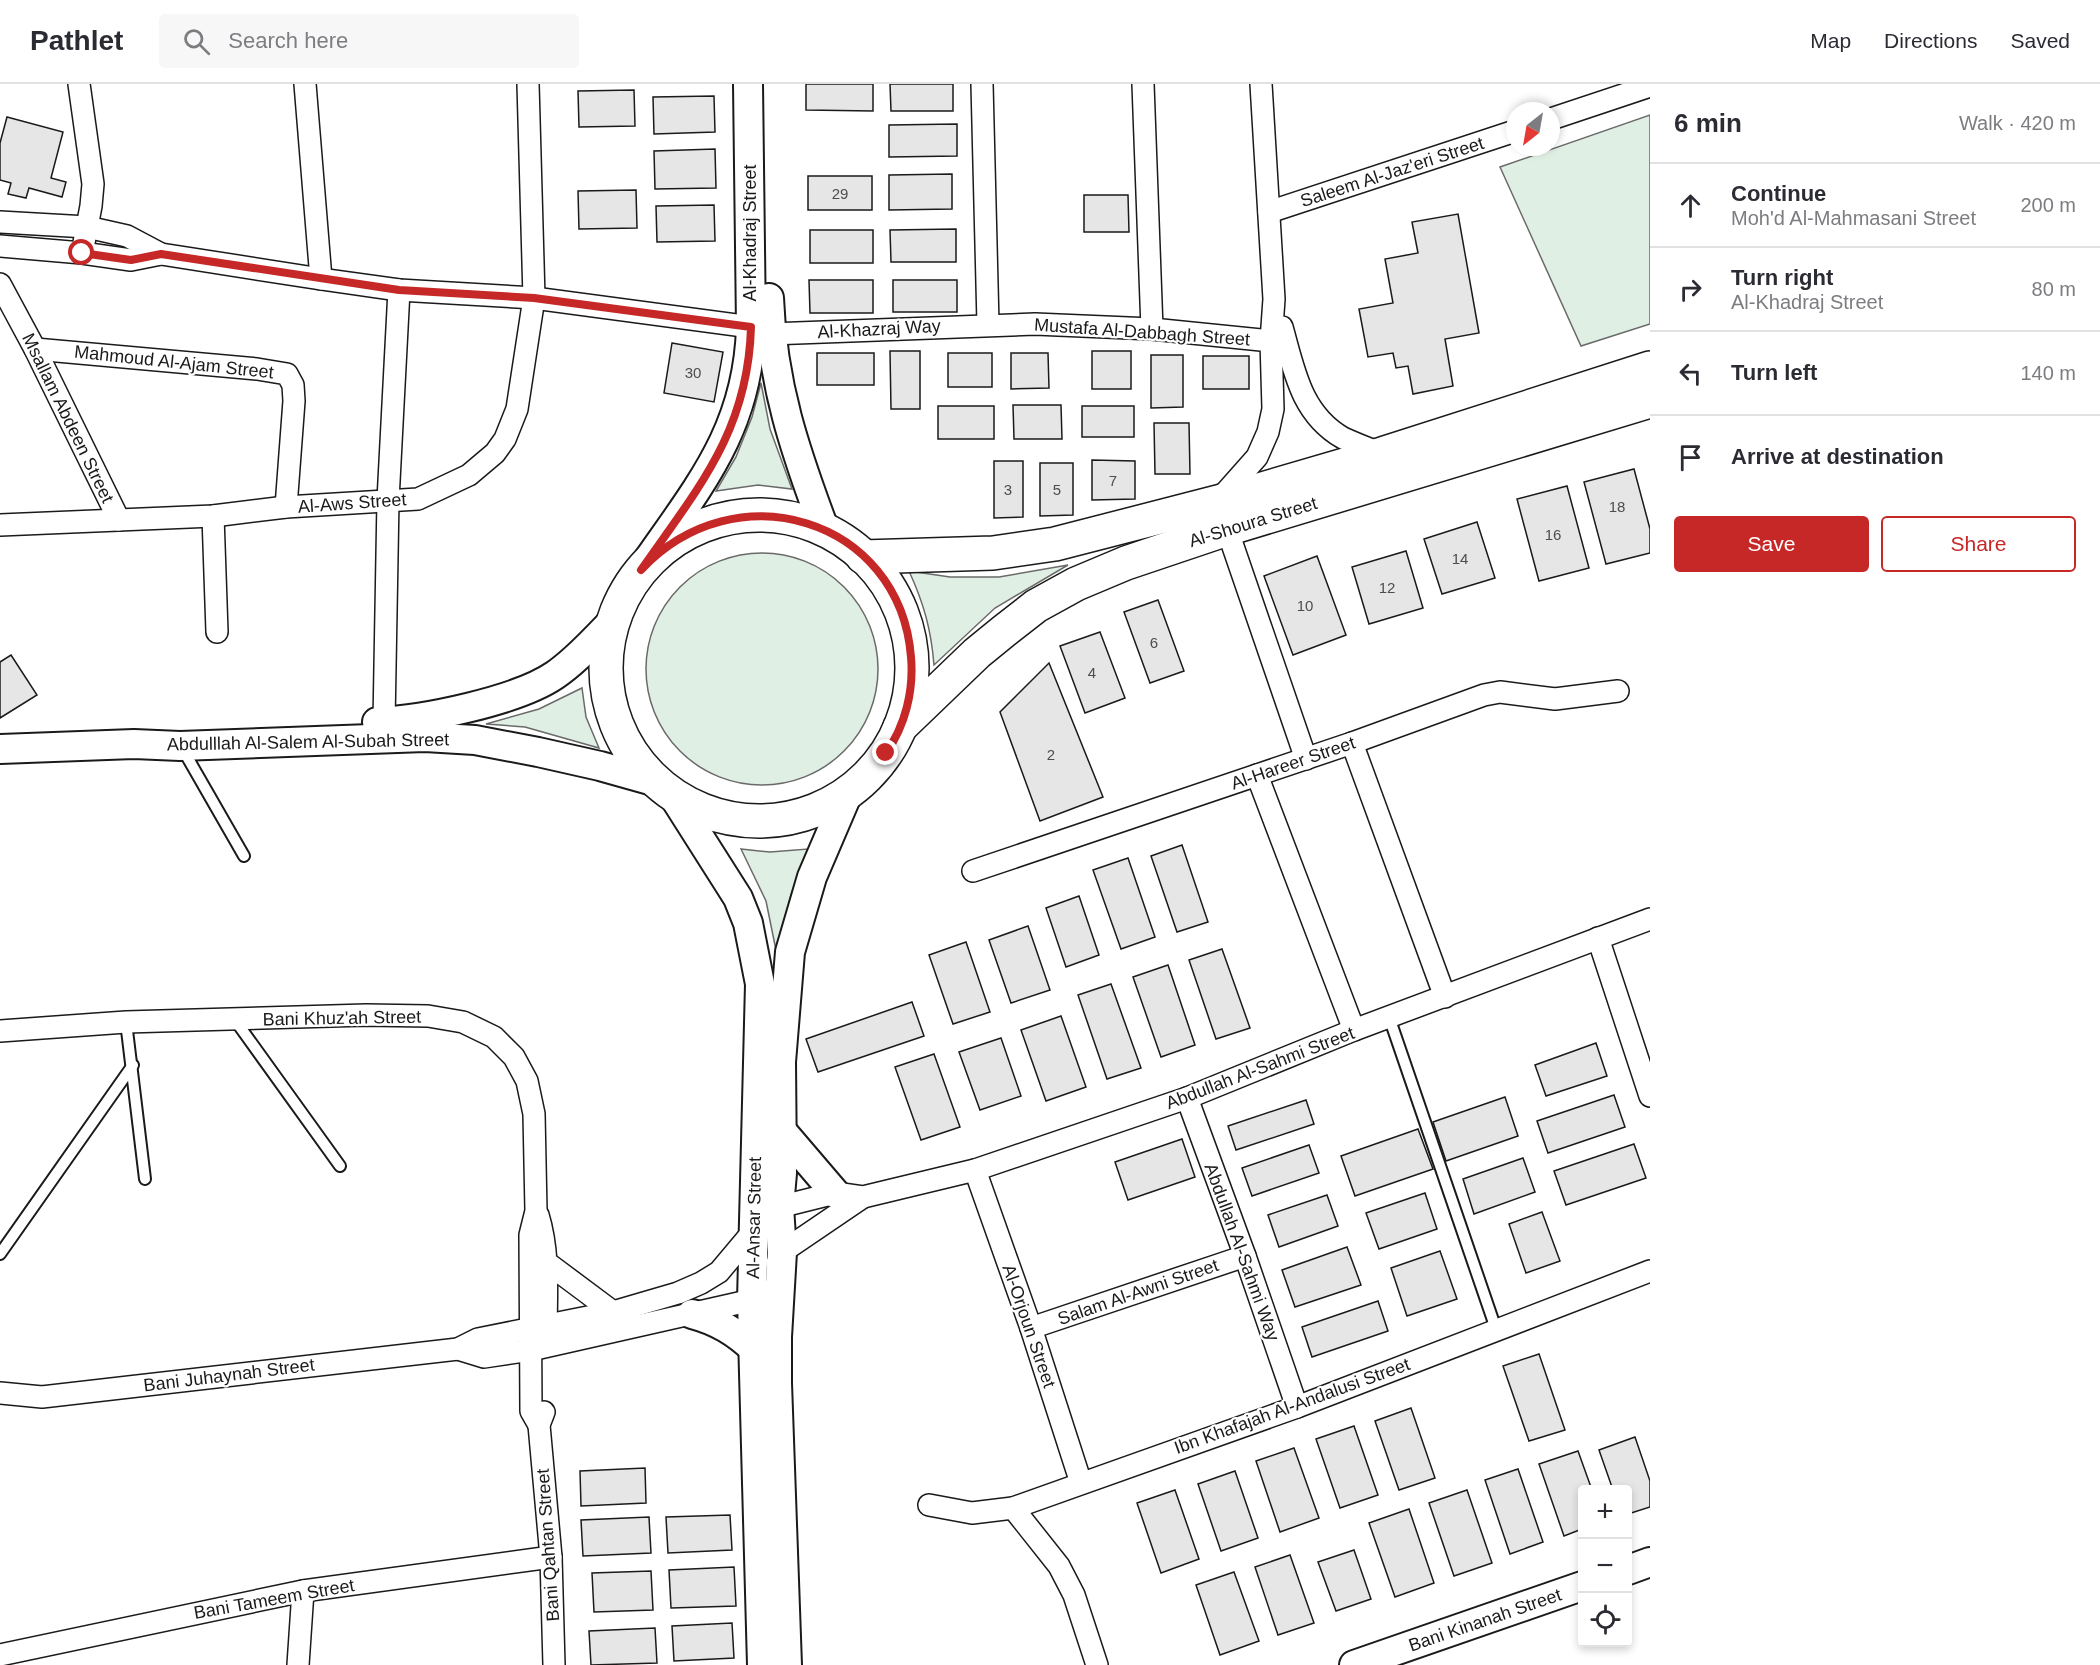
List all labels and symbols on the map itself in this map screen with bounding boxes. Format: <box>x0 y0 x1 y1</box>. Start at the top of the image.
north arrow <box>1506 102 1560 156</box>
street label: Saleem Al-Jaz'eri Street <box>1298 133 1486 211</box>
street label: Al-Khadraj Street <box>740 164 760 302</box>
house number: 29 <box>832 185 848 202</box>
route start <box>68 239 94 265</box>
street label: Mustafa Al-Dabbagh Street <box>1034 314 1250 350</box>
street label: Al-Khazraj Way <box>817 316 941 342</box>
street label: Msallam Abdeen Street <box>18 330 118 506</box>
street label: Mahmoud Al-Ajam Street <box>73 342 275 382</box>
house number: 30 <box>685 364 701 381</box>
house number: 7 <box>1109 472 1117 489</box>
house number: 3 <box>1004 481 1012 498</box>
house number: 5 <box>1053 481 1061 498</box>
street label: Al-Aws Street <box>297 489 407 517</box>
street label: Al-Shoura Street <box>1186 493 1320 551</box>
house number: 18 <box>1609 498 1625 515</box>
house number: 16 <box>1545 526 1561 543</box>
house number: 14 <box>1452 550 1468 567</box>
house number: 12 <box>1379 579 1395 596</box>
house number: 10 <box>1297 597 1313 614</box>
house number: 6 <box>1150 634 1158 651</box>
house number: 4 <box>1088 664 1096 681</box>
street label: Abdulllah Al-Salem Al-Subah Street <box>167 730 449 754</box>
street label: Al-Hareer Street <box>1228 732 1358 794</box>
route end <box>872 739 898 765</box>
house number: 2 <box>1047 746 1055 763</box>
street label: Bani Khuz'ah Street <box>263 1007 421 1029</box>
street label: Abdullah Al-Sahmi Street <box>1163 1023 1357 1113</box>
street label: Al-Ansar Street <box>743 1157 765 1279</box>
street label: Abdullah Al-Sahmi Way <box>1201 1161 1283 1343</box>
street label: Salam Al-Awni Street <box>1055 1255 1221 1329</box>
street label: Al-Orjoun Street <box>999 1262 1059 1390</box>
street label: Ibn Khafajah Al-Andalusi Street <box>1172 1354 1412 1458</box>
street label: Bani Juhaynah Street <box>142 1355 316 1395</box>
street label: Bani Qahtan Street <box>533 1468 563 1622</box>
street label: Bani Tameem Street <box>192 1575 356 1623</box>
street label: Bani Kinanah Street <box>1406 1584 1564 1656</box>

